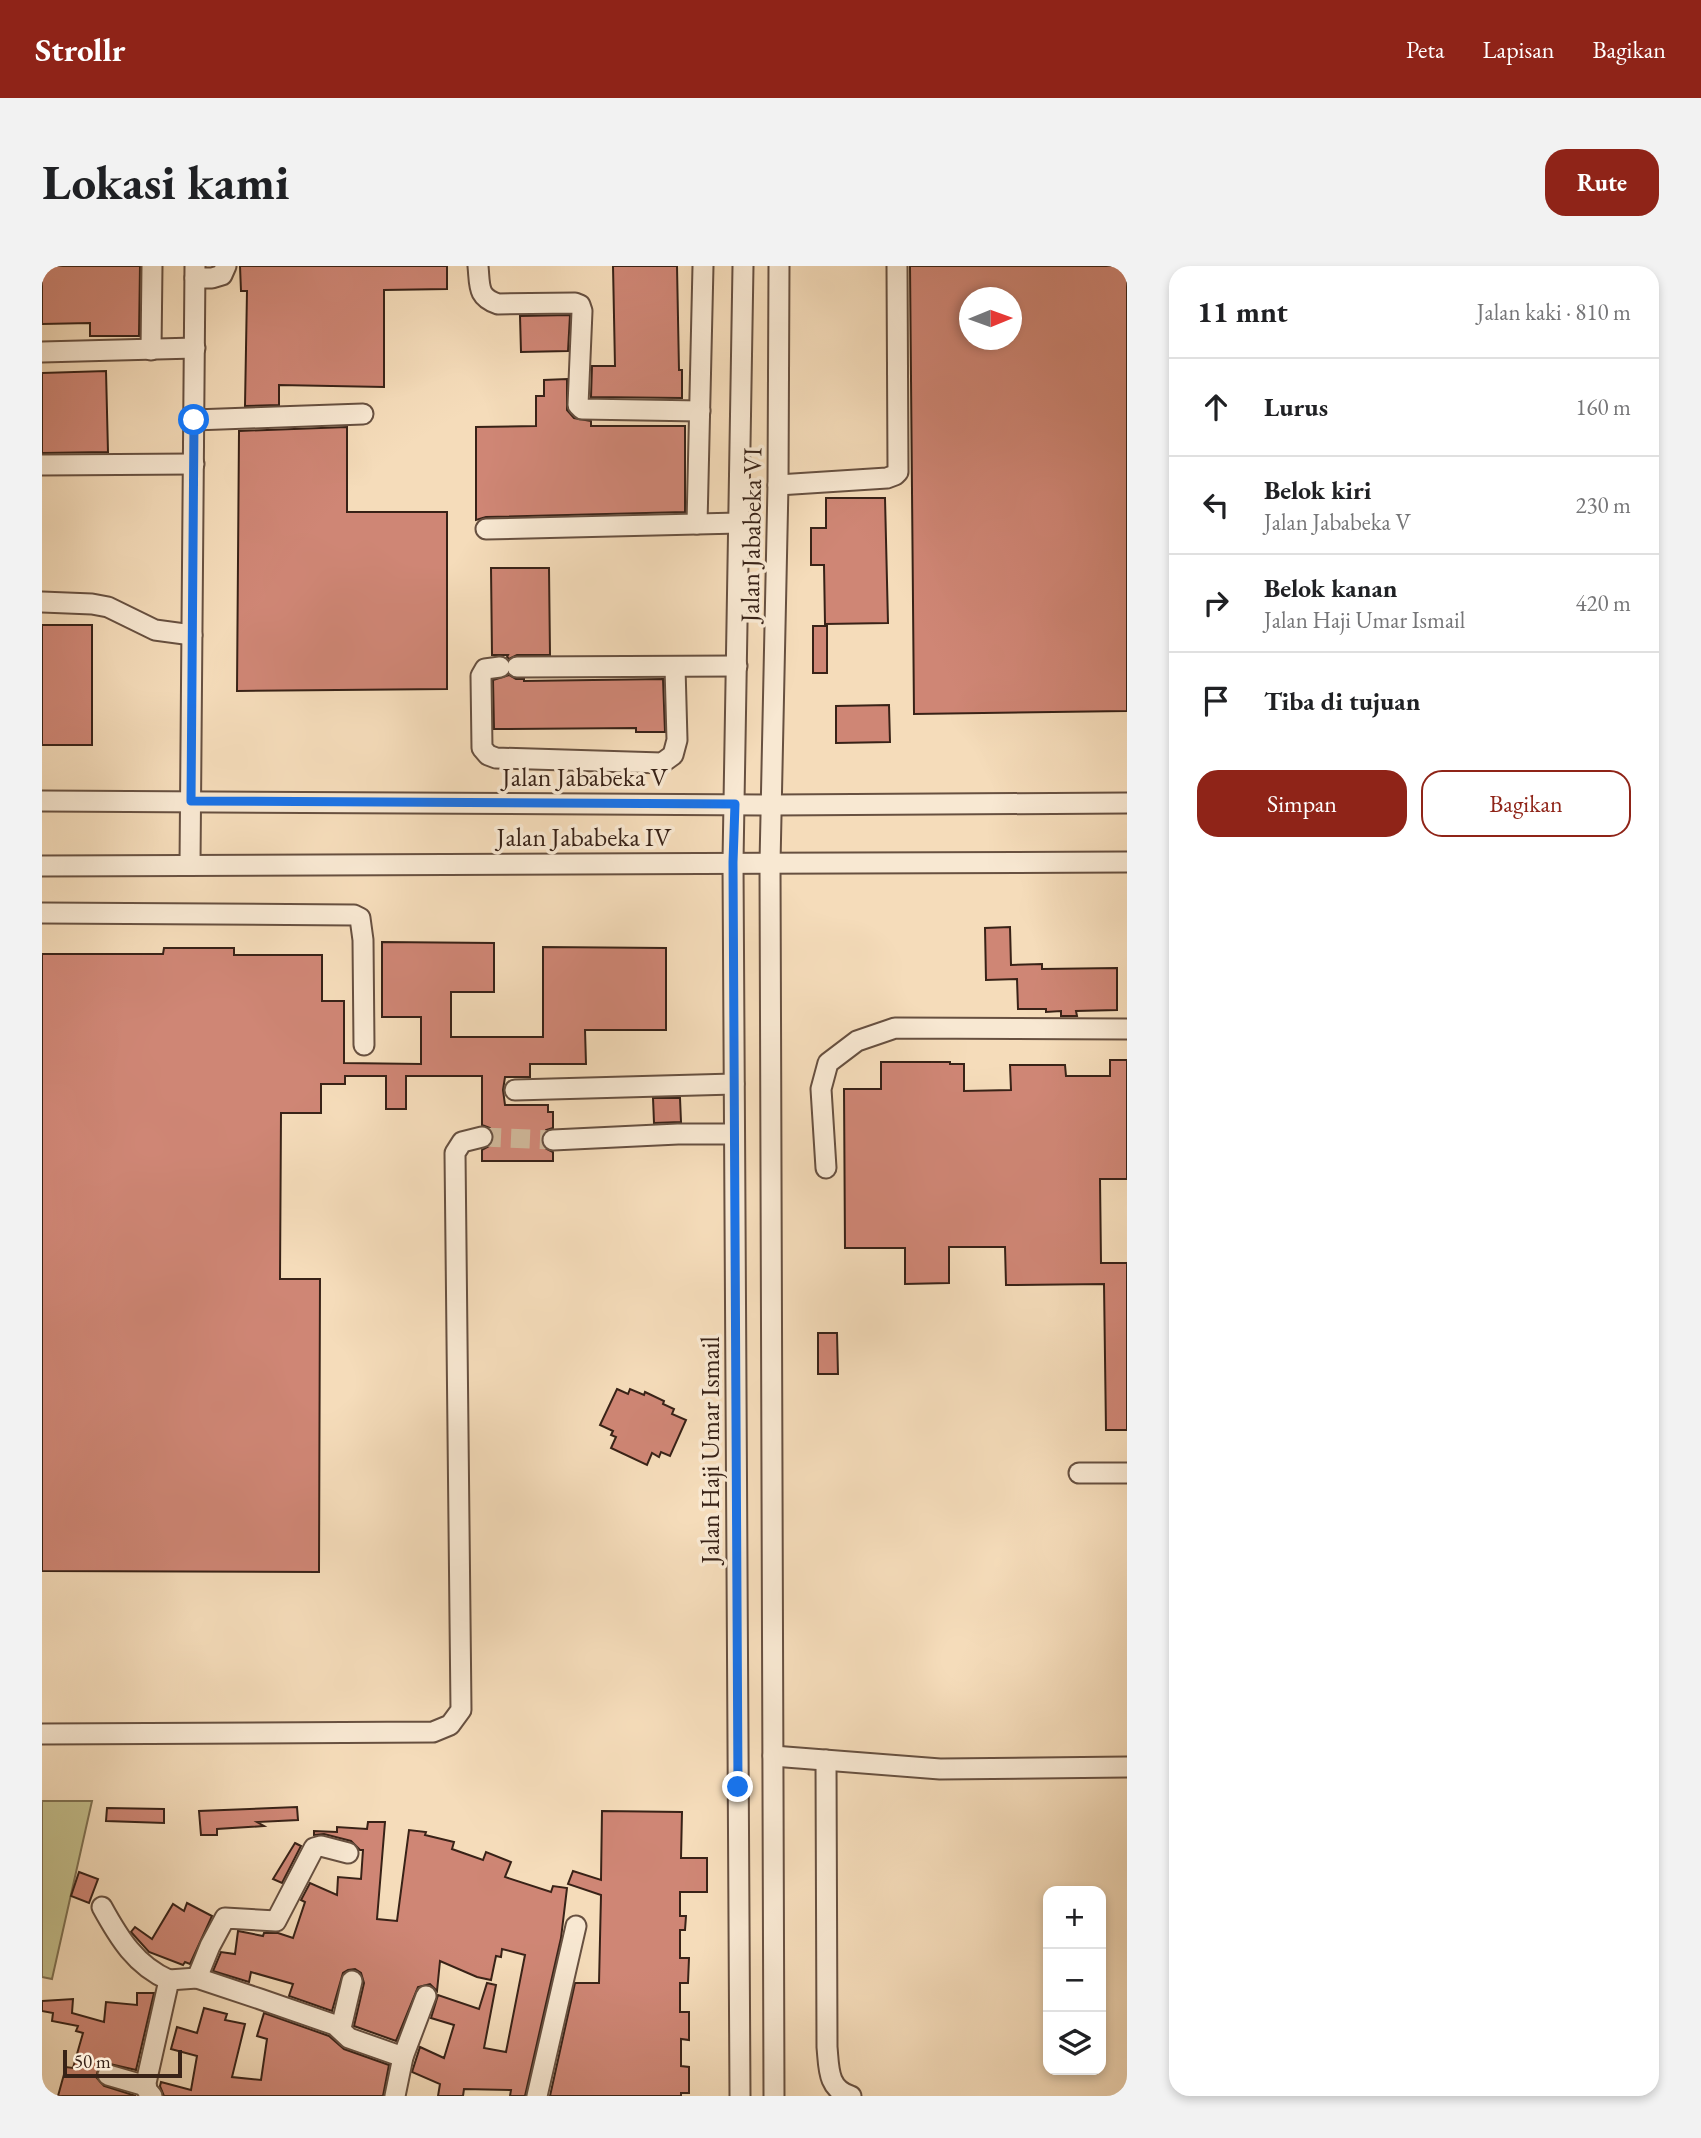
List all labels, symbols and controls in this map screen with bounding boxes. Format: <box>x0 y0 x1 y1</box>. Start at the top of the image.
text: Strollr <box>35 28 126 71</box>
text: Peta <box>1406 34 1445 65</box>
text: Lapisan <box>1483 34 1555 65</box>
text: Bagikan <box>1593 34 1666 65</box>
button: Rute <box>1545 149 1659 216</box>
text: Lokasi kami <box>42 150 290 214</box>
north arrow <box>959 287 1022 350</box>
text: 11 mnt <box>1197 292 1288 331</box>
text: Jalan kaki · 810 m <box>1477 297 1631 327</box>
icon: ahead <box>1197 388 1235 426</box>
text: Lurus <box>1264 390 1328 424</box>
text: 160 m <box>1575 392 1631 422</box>
route start <box>178 404 209 435</box>
street label: Jalan Jababeka VI <box>732 447 770 625</box>
text: Belok kiri <box>1264 473 1371 507</box>
icon: left <box>1197 486 1235 524</box>
text: 230 m <box>1575 490 1631 520</box>
text: Jalan Jababeka V <box>1264 507 1411 537</box>
text: Belok kanan <box>1264 571 1398 605</box>
icon: right <box>1197 584 1235 622</box>
text: 420 m <box>1575 588 1631 618</box>
text: Jalan Haji Umar Ismail <box>1264 605 1465 635</box>
icon: arrive <box>1197 682 1235 720</box>
text: Tiba di tujuan <box>1264 684 1420 718</box>
street label: Jalan Jababeka V <box>500 760 669 794</box>
button: Simpan <box>1197 770 1407 837</box>
button: Bagikan <box>1421 770 1631 837</box>
street label: Jalan Jababeka IV <box>495 820 672 854</box>
street label: Jalan Haji Umar Ismail <box>693 1336 727 1566</box>
route end <box>722 1771 753 1802</box>
map controls <box>1043 1886 1106 2075</box>
button: + <box>1043 1886 1106 1949</box>
button: − <box>1043 1949 1106 2012</box>
button: layers <box>1043 2012 1106 2075</box>
scale bar <box>63 2047 182 2079</box>
text: 50 m <box>74 2049 111 2074</box>

